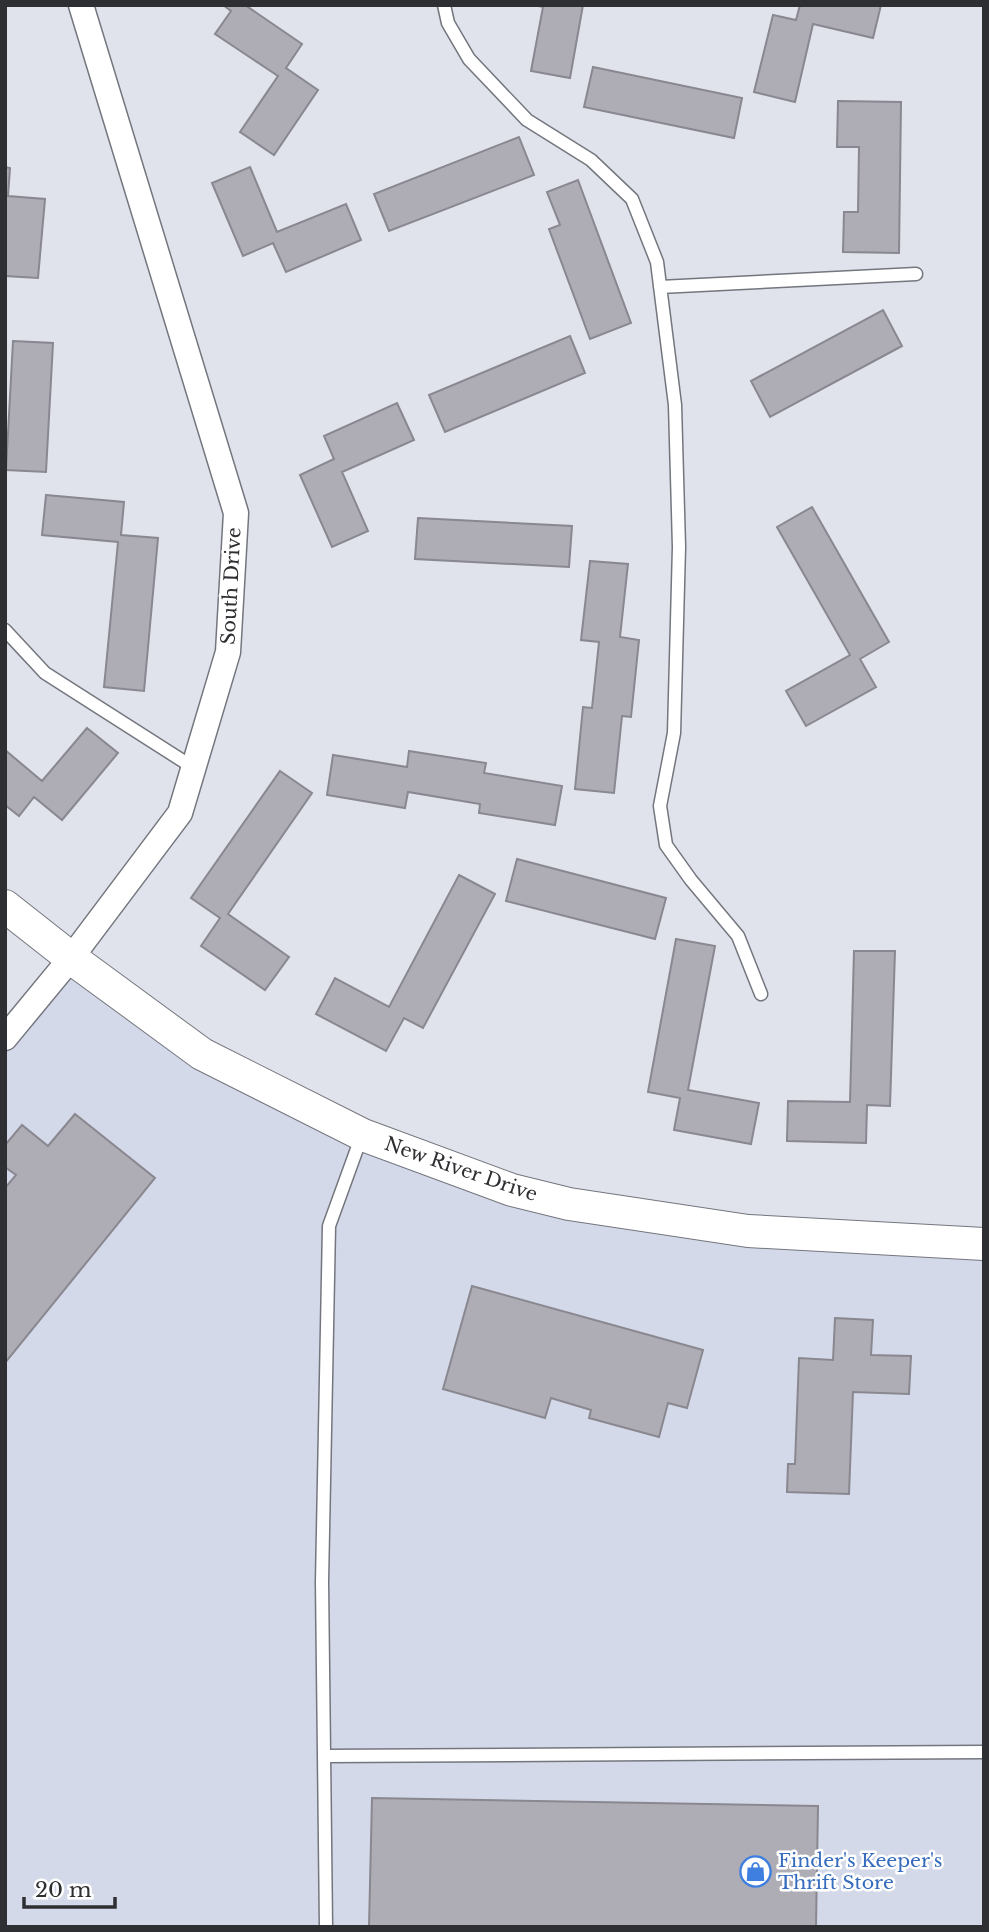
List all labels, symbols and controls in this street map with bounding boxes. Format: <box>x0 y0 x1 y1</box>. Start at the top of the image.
street label: South Drive <box>216 527 246 645</box>
street label: New River Drive <box>382 1132 540 1206</box>
place label: Finder's Keeper's Thrift Store <box>778 1849 942 1894</box>
shop icon: Finder's Keeper's Thrift Store <box>738 1854 772 1888</box>
scale bar <box>24 1866 116 1910</box>
text: 20 m <box>35 1877 92 1903</box>

